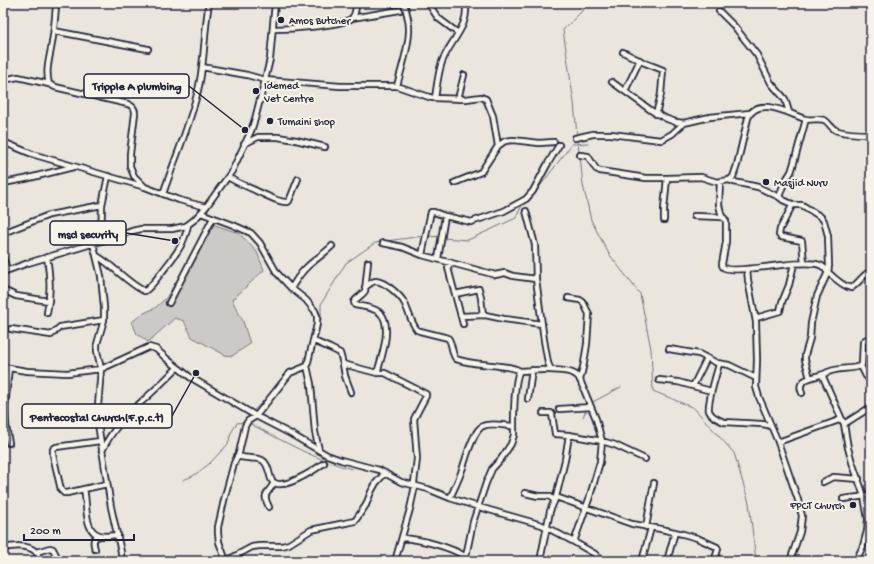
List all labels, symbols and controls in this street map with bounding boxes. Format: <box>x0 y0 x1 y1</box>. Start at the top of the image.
marker: Amos Butcher <box>276 15 286 25</box>
place label: Amos Butcher <box>289 16 351 28</box>
callout: Tripple A plumbing <box>84 74 189 98</box>
text: Tripple A plumbing <box>91 81 182 95</box>
place label: Idemed Vet Centre <box>263 81 314 106</box>
marker: Idemed Vet Centre <box>251 86 261 96</box>
marker: Tumaini shop <box>265 116 275 126</box>
place label: Tumaini shop <box>277 117 336 129</box>
marker: Masjid Nuru <box>761 177 771 187</box>
place label: Masjid Nuru <box>774 178 828 190</box>
callout: mscl security <box>50 221 126 245</box>
text: mscl security <box>58 229 118 243</box>
callout: Pentecostal Church(F.p.c.t) <box>22 404 172 428</box>
text: Pentecostal Church(F.p.c.t) <box>29 412 164 426</box>
marker: FPCT Church <box>848 500 858 510</box>
place label: FPCT Church <box>789 501 845 513</box>
scale bar <box>24 516 134 542</box>
text: 200 m <box>30 525 61 539</box>

